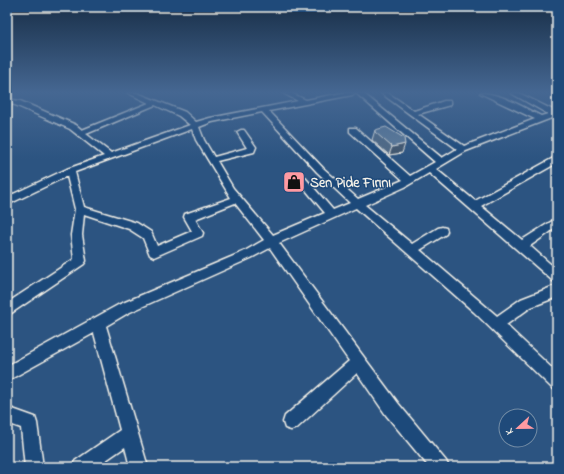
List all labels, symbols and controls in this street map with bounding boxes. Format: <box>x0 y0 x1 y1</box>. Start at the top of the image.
shop icon: Sen Pide Fırını <box>281 169 307 195</box>
place label: Sen Pide Fırını <box>310 173 391 194</box>
north arrow <box>498 408 538 448</box>
text: K <box>501 425 518 437</box>

